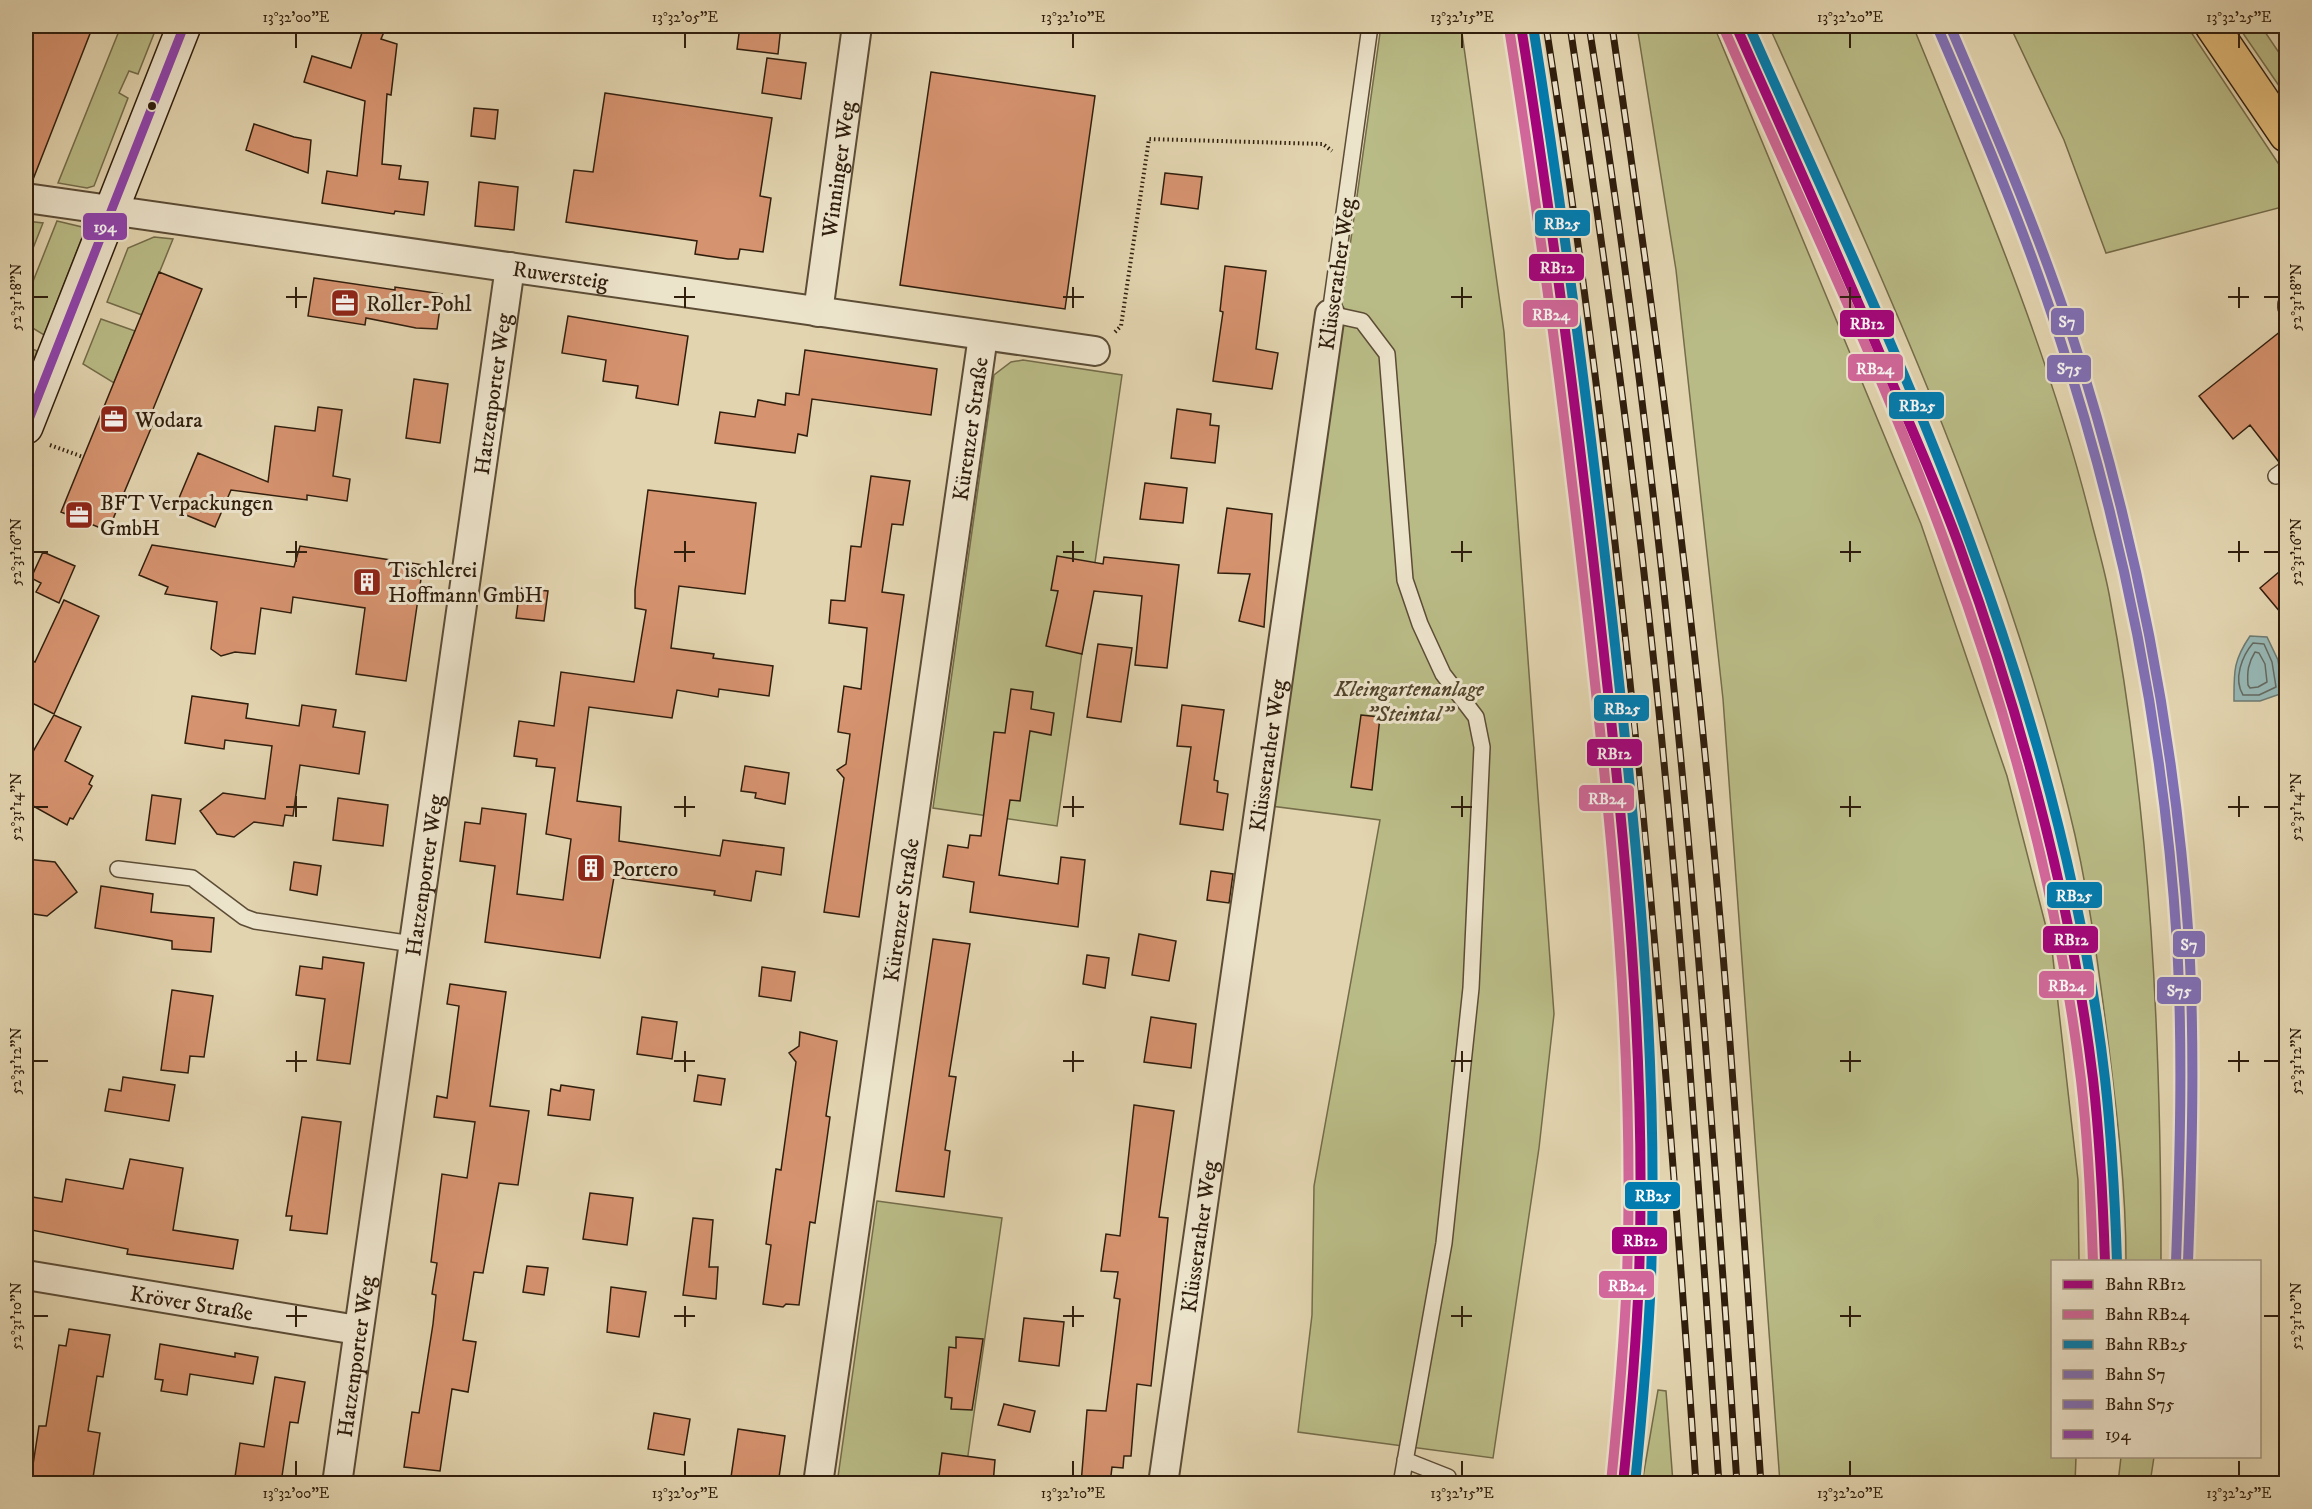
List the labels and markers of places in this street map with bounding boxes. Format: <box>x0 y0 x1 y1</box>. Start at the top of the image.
unlabelled marker <box>146 100 158 112</box>
office icon: Roller-Pohl <box>329 287 361 319</box>
place label: Roller-Pohl <box>366 291 472 318</box>
office icon: Wodara <box>98 403 130 435</box>
place label: Wodara <box>134 407 203 434</box>
place label: BFT Verpackungen GmbH <box>100 490 274 542</box>
office icon: BFT Verpackungen GmbH <box>63 499 95 531</box>
place label: Tischlerei Hoffmann GmbH <box>388 557 543 609</box>
building icon: Tischlerei Hoffmann GmbH <box>351 566 383 598</box>
building icon: Portero <box>575 852 607 884</box>
place label: Portero <box>612 856 678 883</box>

